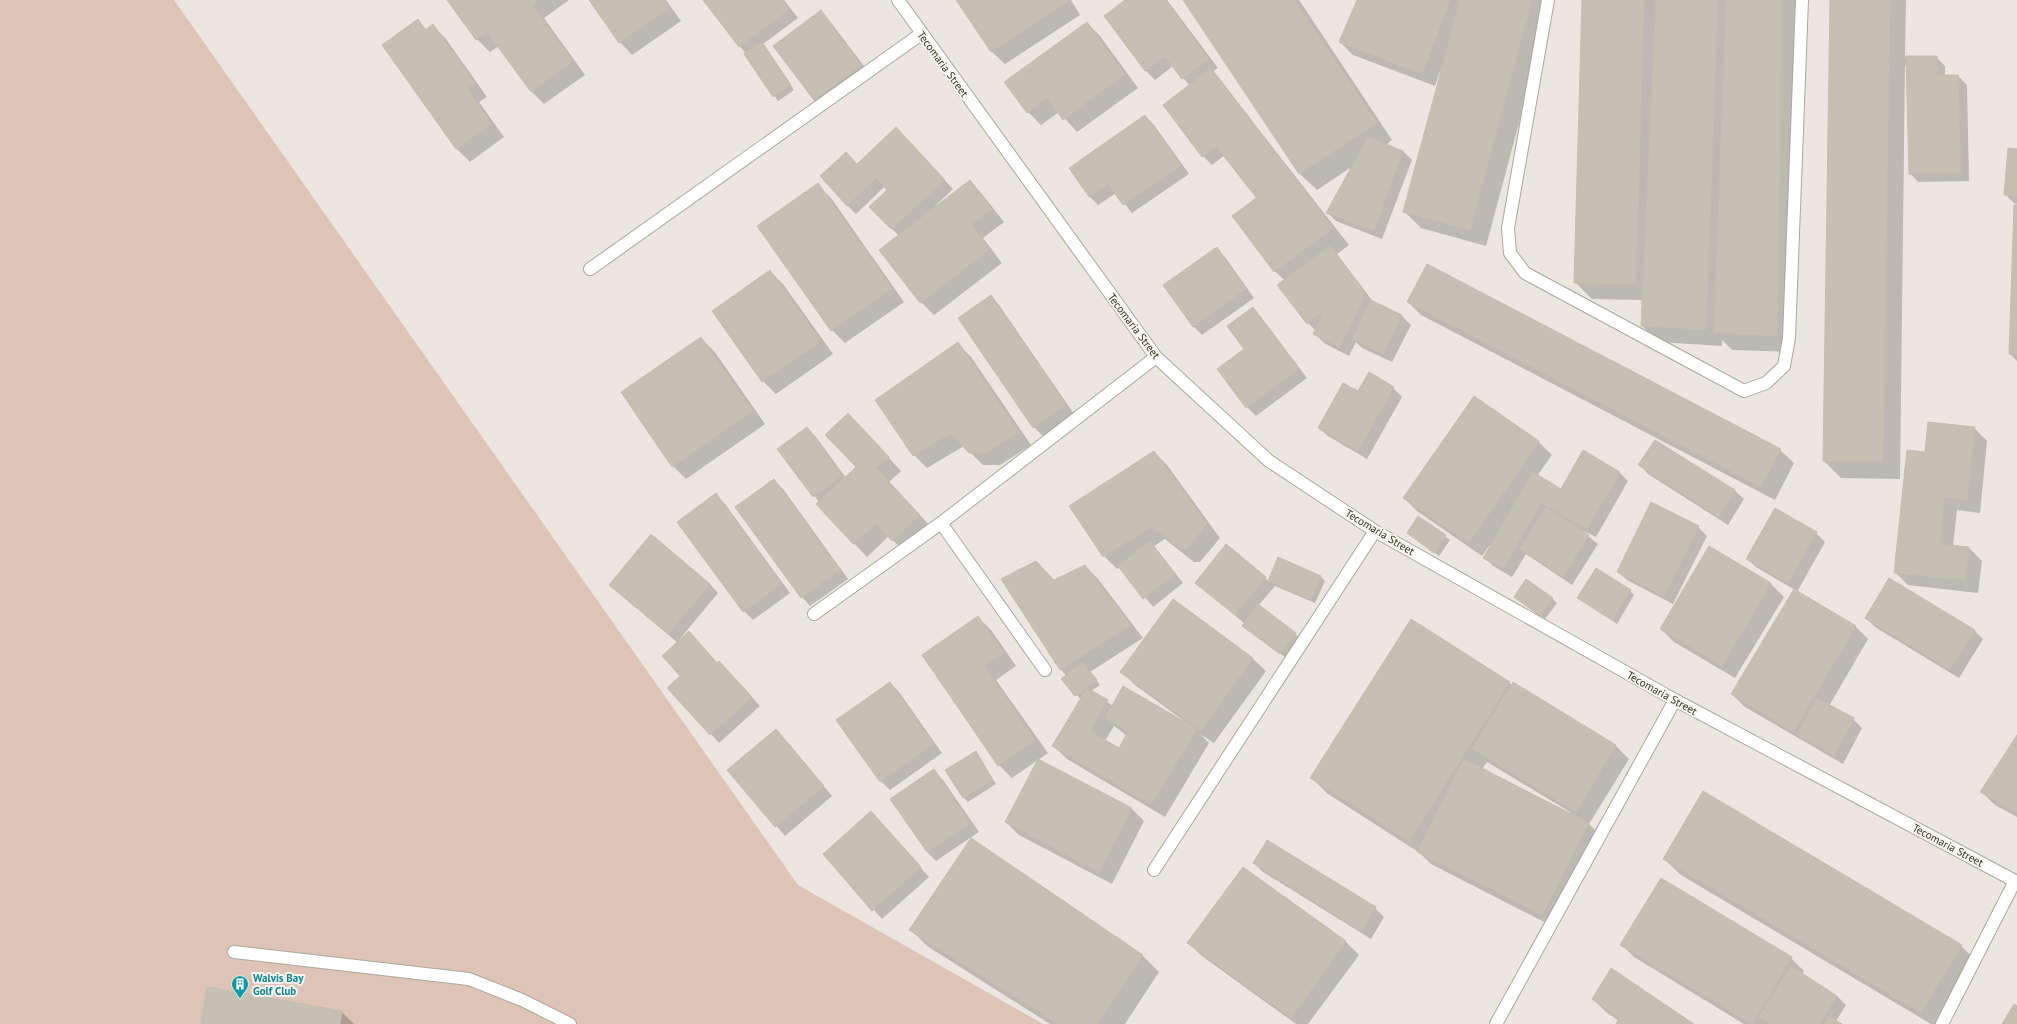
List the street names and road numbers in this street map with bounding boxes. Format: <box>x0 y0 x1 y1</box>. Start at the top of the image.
street label: Tecomaria Street <box>914 28 972 100</box>
street label: Tecomaria Street <box>1105 291 1163 362</box>
street label: Tecomaria Street <box>1343 506 1417 558</box>
street label: Tecomaria Street <box>1624 668 1700 718</box>
street label: Tecomaria Street <box>1910 820 1986 870</box>

